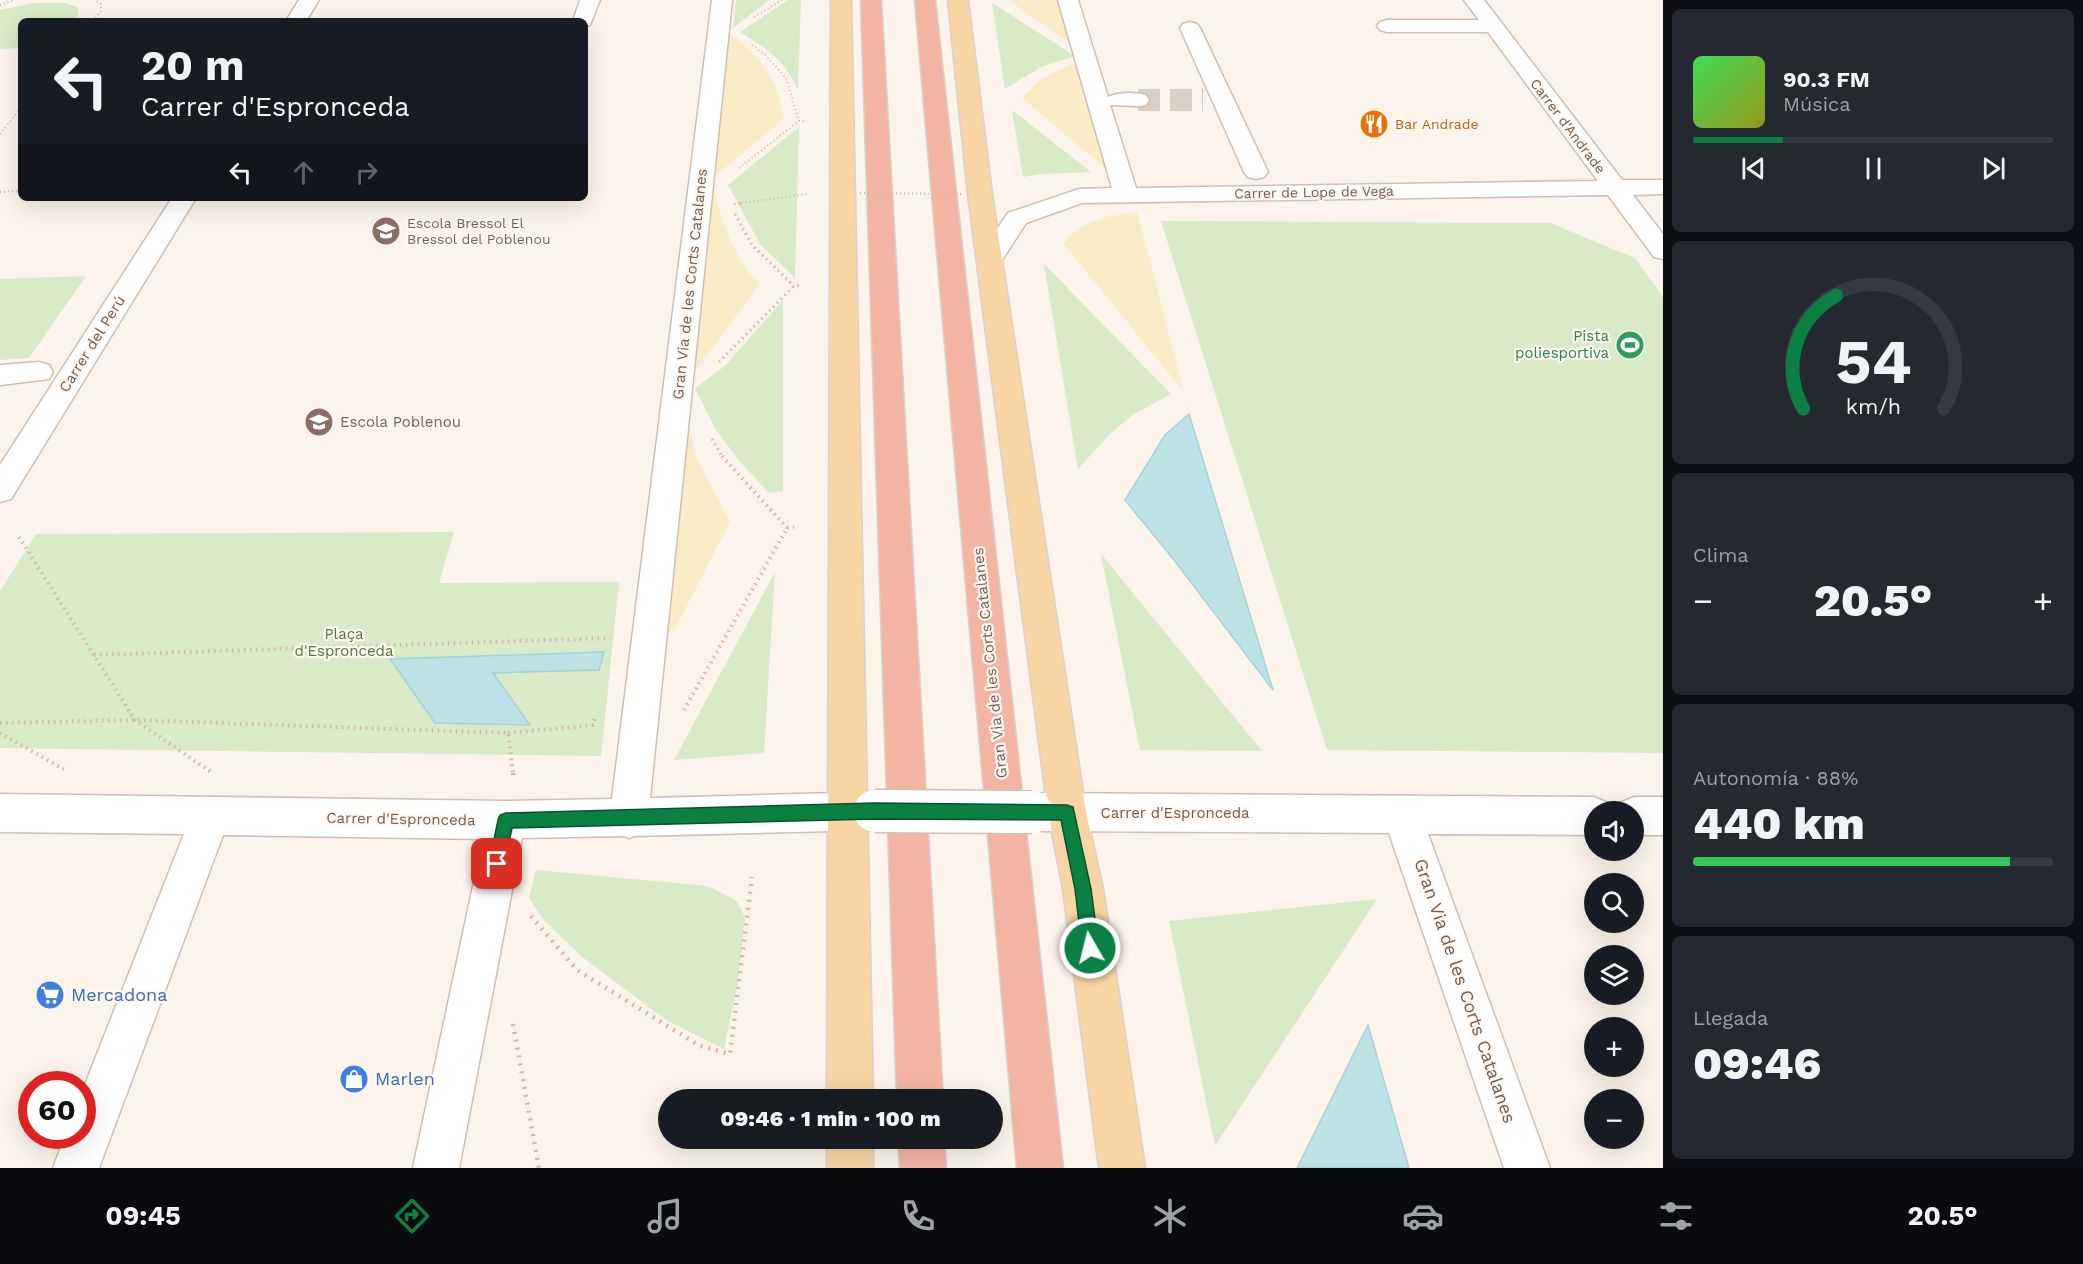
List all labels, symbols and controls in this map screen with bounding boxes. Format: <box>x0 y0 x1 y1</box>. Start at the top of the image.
text: 20 m <box>141 41 245 90</box>
icon: left <box>42 42 120 120</box>
text: 90.3 FM <box>1783 67 1870 92</box>
street label: Carrer d'Andrade <box>1527 75 1609 177</box>
text: Carrer d'Espronceda <box>141 91 410 123</box>
text: Música <box>1783 92 1851 116</box>
restaurant icon: Bar Andrade <box>1358 108 1390 140</box>
place label: Bar Andrade <box>1395 116 1479 132</box>
icon: previous <box>1737 152 1770 185</box>
icon: pause <box>1857 152 1890 185</box>
icon: next <box>1977 152 2010 185</box>
icon: left <box>224 156 257 189</box>
icon: ahead <box>287 156 320 189</box>
icon: right <box>350 156 383 189</box>
street label: Gran Via de les Corts Catalanes <box>669 168 711 400</box>
street label: Carrer de Lope de Vega <box>1234 183 1394 201</box>
school or university icon: Escola Bressol El Bressol del Poblenou <box>370 215 402 247</box>
place label: Escola Bressol El Bressol del Poblenou <box>407 215 551 247</box>
street label: Carrer del Perú <box>55 292 129 396</box>
text: 54 <box>1835 325 1911 398</box>
place label: Pista poliesportiva <box>1515 327 1610 362</box>
sports icon: Pista poliesportiva <box>1614 329 1646 361</box>
text: km/h <box>1845 395 1901 420</box>
school or university icon: Escola Poblenou <box>303 406 335 438</box>
place label: Escola Poblenou <box>340 413 461 431</box>
text: Clima <box>1693 543 1749 567</box>
street label: Gran Via de les Corts Catalanes <box>969 547 1011 779</box>
text: 20.5° <box>1814 574 1932 627</box>
text: − <box>1693 581 1713 620</box>
text: + <box>2033 581 2053 620</box>
park label: Plaça d'Espronceda <box>295 625 394 660</box>
text: Autonomía · 88% <box>1693 766 1858 790</box>
text: 440 km <box>1693 797 1865 850</box>
map controls <box>1584 801 1644 1149</box>
button: sound <box>1584 801 1644 861</box>
street label: Carrer d'Espronceda <box>1100 804 1250 822</box>
street label: Carrer d'Espronceda <box>326 809 476 829</box>
pin <box>471 838 522 889</box>
icon: arrive <box>480 847 513 880</box>
street label: Gran Via de les Corts Catalanes <box>1410 856 1521 1126</box>
button: search <box>1584 873 1644 933</box>
position arrow <box>1058 916 1122 980</box>
button: layers <box>1584 945 1644 1005</box>
supermarket icon: Mercadona <box>34 979 66 1011</box>
place label: Mercadona <box>71 984 167 1005</box>
text: Llegada <box>1693 1006 1768 1030</box>
button: + <box>1584 1017 1644 1077</box>
text: 09:46 <box>1693 1037 1821 1090</box>
shop icon: Marlen <box>338 1063 370 1095</box>
place label: Marlen <box>375 1068 435 1089</box>
speed limit sign: 60 <box>18 1071 96 1149</box>
button: − <box>1584 1089 1644 1149</box>
text: 09:46 · 1 min · 100 m <box>720 1106 941 1131</box>
icon: directions <box>391 1195 433 1237</box>
icon: music <box>644 1195 686 1237</box>
icon: phone <box>897 1195 939 1237</box>
icon: climate <box>1149 1195 1191 1237</box>
icon: car <box>1402 1195 1444 1237</box>
icon: filters <box>1655 1195 1697 1237</box>
text: 09:45 <box>105 1200 181 1232</box>
text: 20.5° <box>1907 1200 1978 1232</box>

